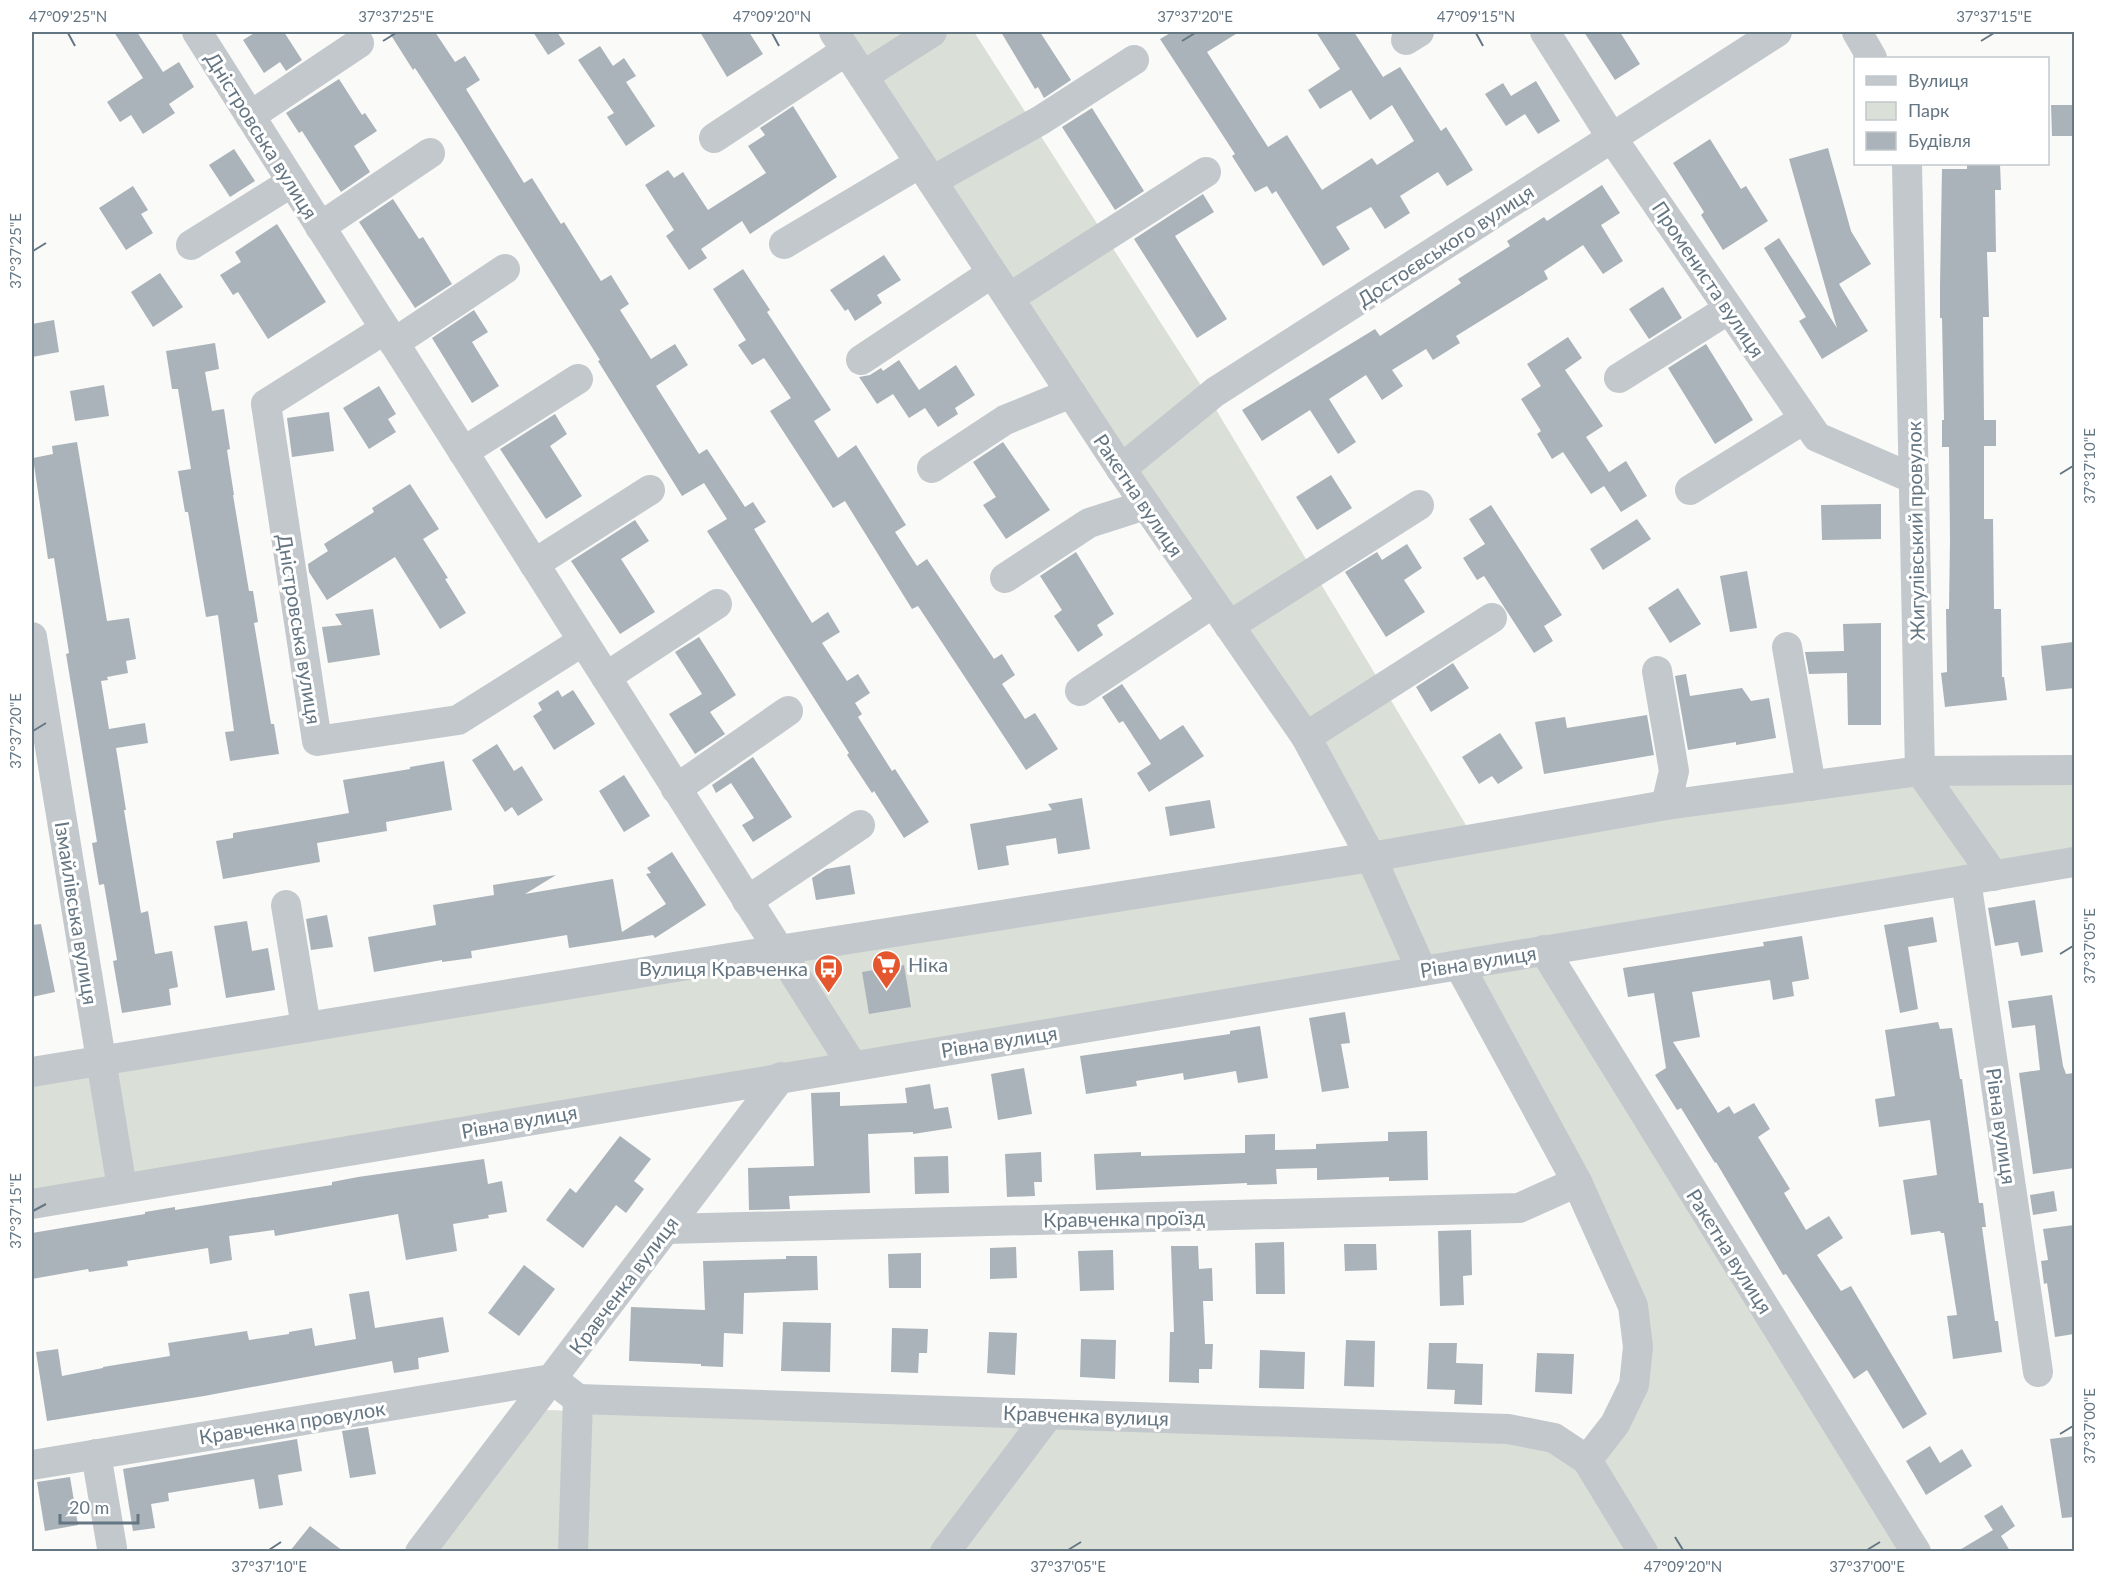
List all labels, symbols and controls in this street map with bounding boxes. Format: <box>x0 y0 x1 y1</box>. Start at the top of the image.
text: 47°09'25"N <box>29 7 107 25</box>
text: 37°37'25"E <box>358 7 434 25</box>
text: 47°09'20"N <box>733 7 811 25</box>
text: 37°37'20"E <box>1157 7 1233 25</box>
text: 47°09'15"N <box>1437 7 1515 25</box>
text: 37°37'15"E <box>1956 7 2032 25</box>
street label: Дністровська вулиця <box>201 47 323 223</box>
legend <box>1854 57 2049 165</box>
text: Вулиця <box>1908 69 1969 91</box>
text: Парк <box>1908 99 1950 121</box>
text: Будівля <box>1908 129 1971 151</box>
street label: Достоєвського вулиця <box>1352 179 1538 311</box>
street label: Промениста вулиця <box>1648 196 1770 362</box>
text: 37°37'25"E <box>6 213 24 289</box>
street label: Жигулівський провулок <box>1901 420 1929 641</box>
text: 37°37'10"E <box>2080 428 2098 504</box>
street label: Ракетна вулиця <box>1089 429 1189 561</box>
street label: Дністровська вулиця <box>273 532 327 726</box>
text: 37°37'20"E <box>6 693 24 769</box>
street label: Ізмайлівська вулиця <box>51 820 103 1006</box>
text: 37°37'05"E <box>2080 908 2098 984</box>
street label: Рівна вулиця <box>1418 940 1538 982</box>
supermarket icon: Ніка <box>871 948 903 990</box>
bus stop icon: Вулиця Кравченка <box>813 952 845 994</box>
place label: Ніка <box>908 952 948 976</box>
place label: Вулиця Кравченка <box>639 956 808 980</box>
street label: Рівна вулиця <box>939 1020 1059 1062</box>
street label: Рівна вулиця <box>1982 1066 2022 1186</box>
street label: Рівна вулиця <box>459 1099 579 1143</box>
text: 37°37'15"E <box>6 1173 24 1249</box>
street label: Ракетна вулиця <box>1682 1184 1778 1318</box>
street label: Кравченка проїзд <box>1043 1205 1205 1231</box>
street label: Кравченка вулиця <box>563 1211 683 1359</box>
text: 37°37'00"E <box>2080 1388 2098 1464</box>
street label: Кравченка провулок <box>197 1395 387 1449</box>
street label: Кравченка вулиця <box>1003 1400 1169 1430</box>
scale bar <box>60 1487 138 1525</box>
text: 20 m <box>69 1496 109 1518</box>
text: 37°37'10"E <box>231 1557 307 1575</box>
text: 37°37'05"E <box>1030 1557 1106 1575</box>
text: 47°09'20"N <box>1644 1557 1722 1575</box>
text: 37°37'00"E <box>1829 1557 1905 1575</box>

